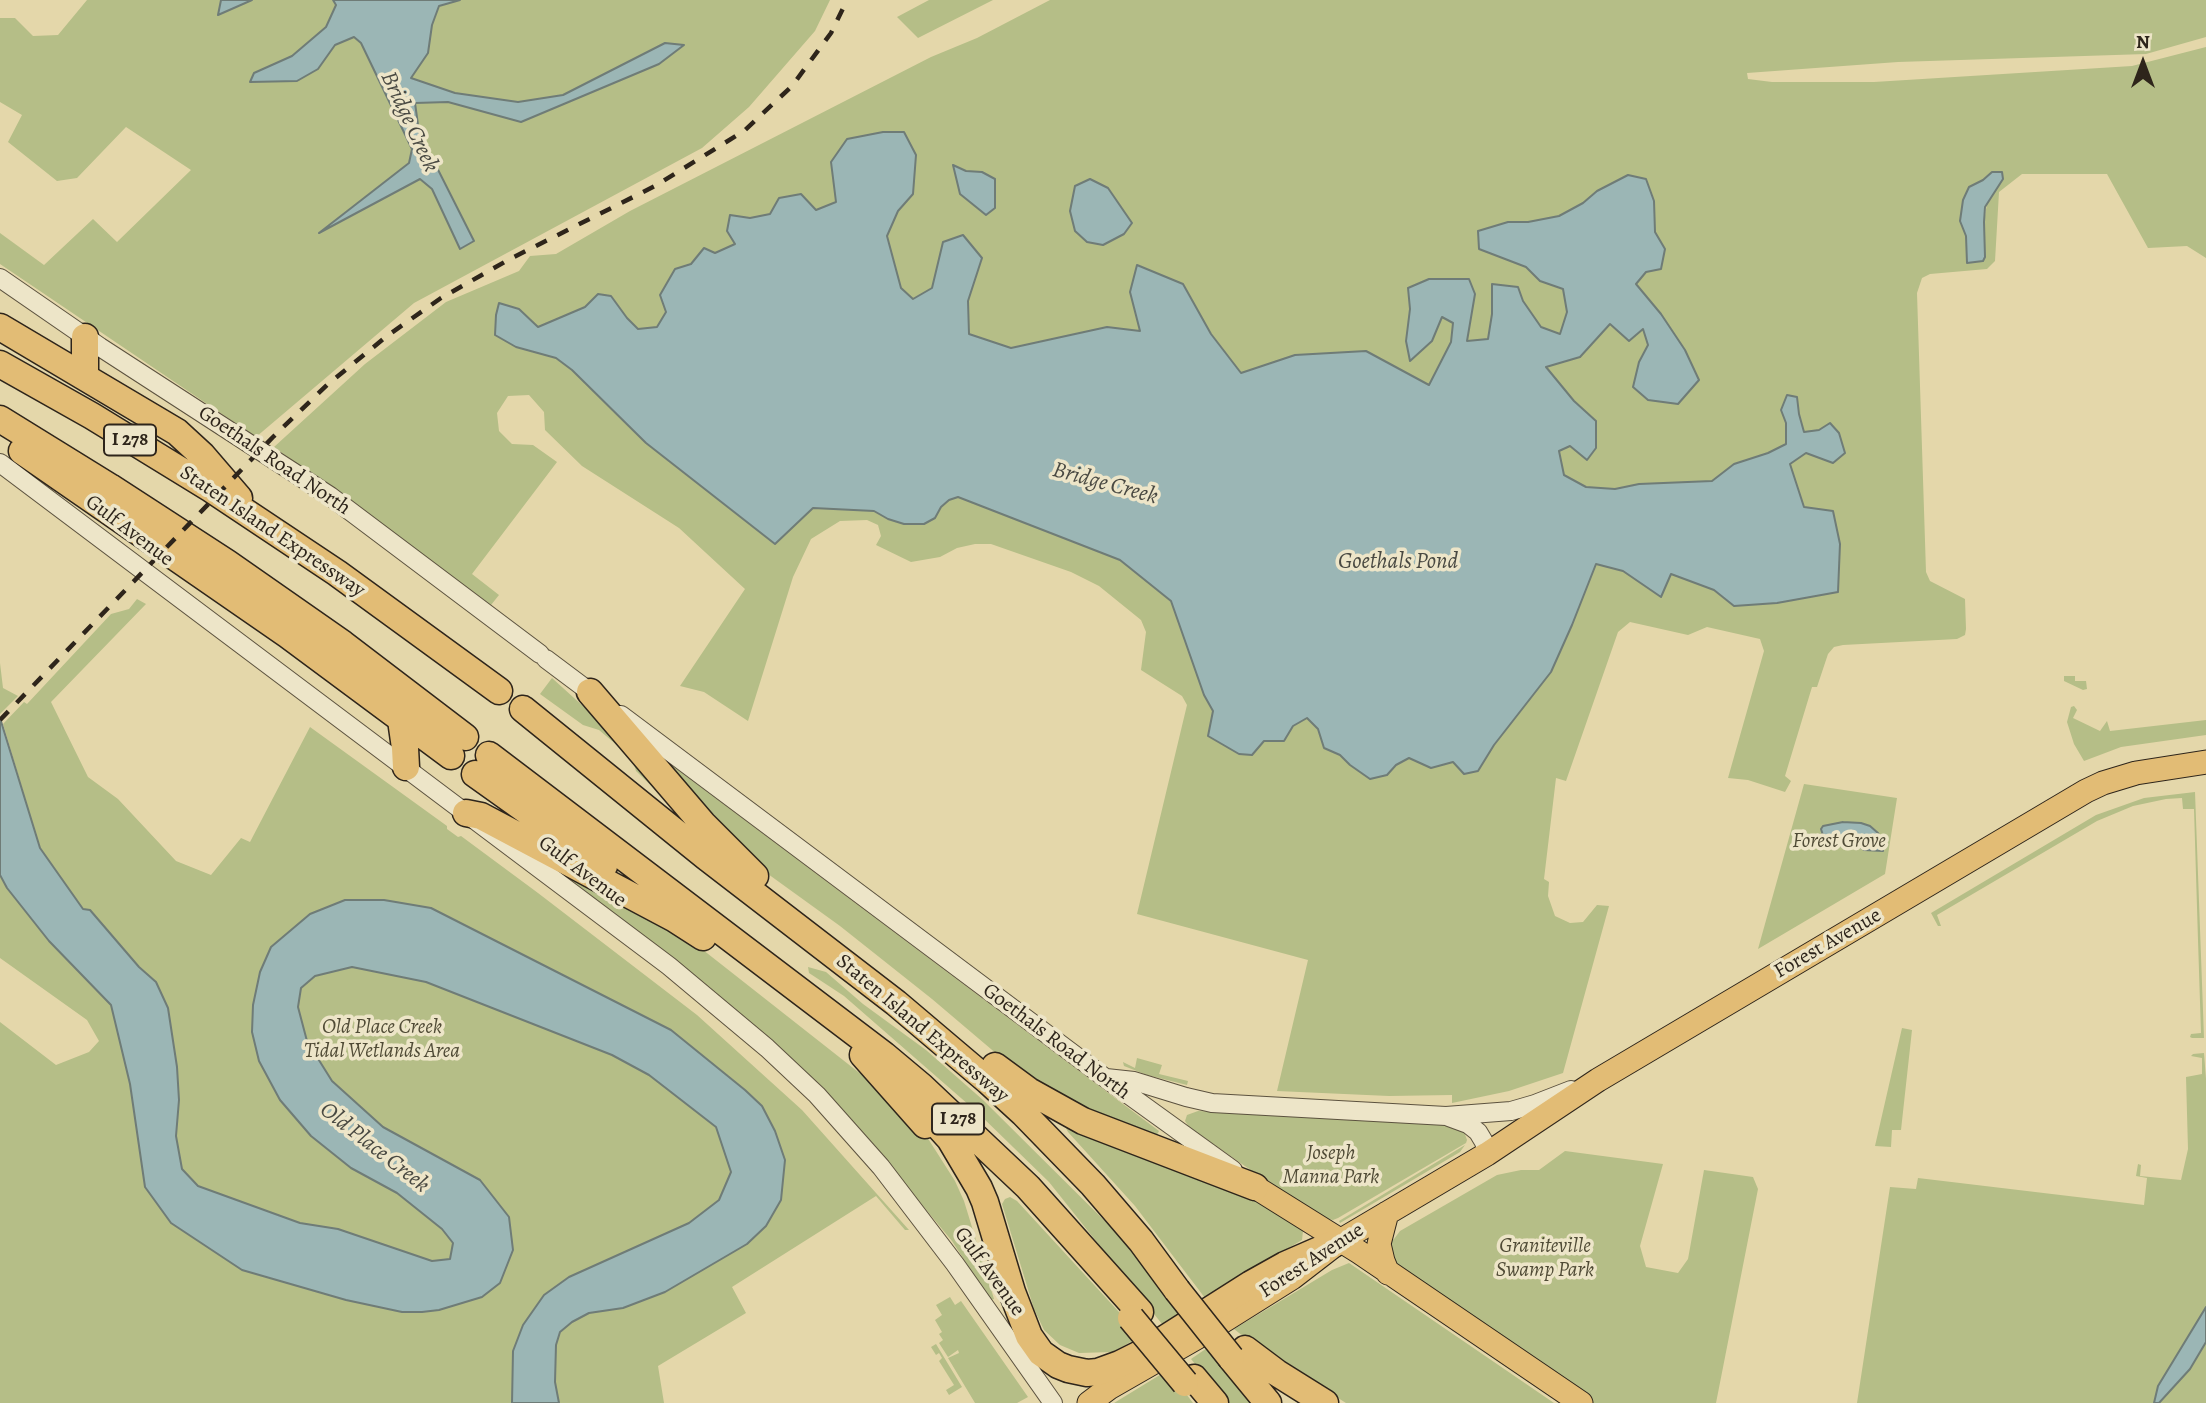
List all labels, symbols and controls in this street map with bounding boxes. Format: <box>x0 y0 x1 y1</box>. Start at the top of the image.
north arrow <box>2108 28 2178 98</box>
text: N <box>2136 29 2150 55</box>
water label: Bridge Creek <box>374 67 444 177</box>
street label: Goethals Road North <box>193 401 355 521</box>
road number: I 278 <box>104 424 156 456</box>
water label: Bridge Creek <box>1049 457 1161 511</box>
street label: Staten Island Expressway <box>175 461 369 603</box>
street label: Gulf Avenue <box>80 490 178 572</box>
water label: Goethals Pond <box>1338 548 1458 576</box>
park label: Forest Grove <box>1792 829 1886 855</box>
street label: Gulf Avenue <box>533 831 631 913</box>
street label: Forest Avenue <box>1770 903 1886 985</box>
street label: Staten Island Expressway <box>830 949 1014 1109</box>
street label: Goethals Road North <box>977 978 1135 1106</box>
park label: Old Place Creek Tidal Wetlands Area <box>304 1015 460 1065</box>
water label: Old Place Creek <box>314 1097 434 1199</box>
road number: I 278 <box>932 1104 984 1134</box>
park label: Joseph Manna Park <box>1283 1141 1379 1191</box>
street label: Forest Avenue <box>1255 1218 1369 1304</box>
street label: Gulf Avenue <box>948 1223 1030 1321</box>
park label: Graniteville Swamp Park <box>1496 1234 1594 1284</box>

